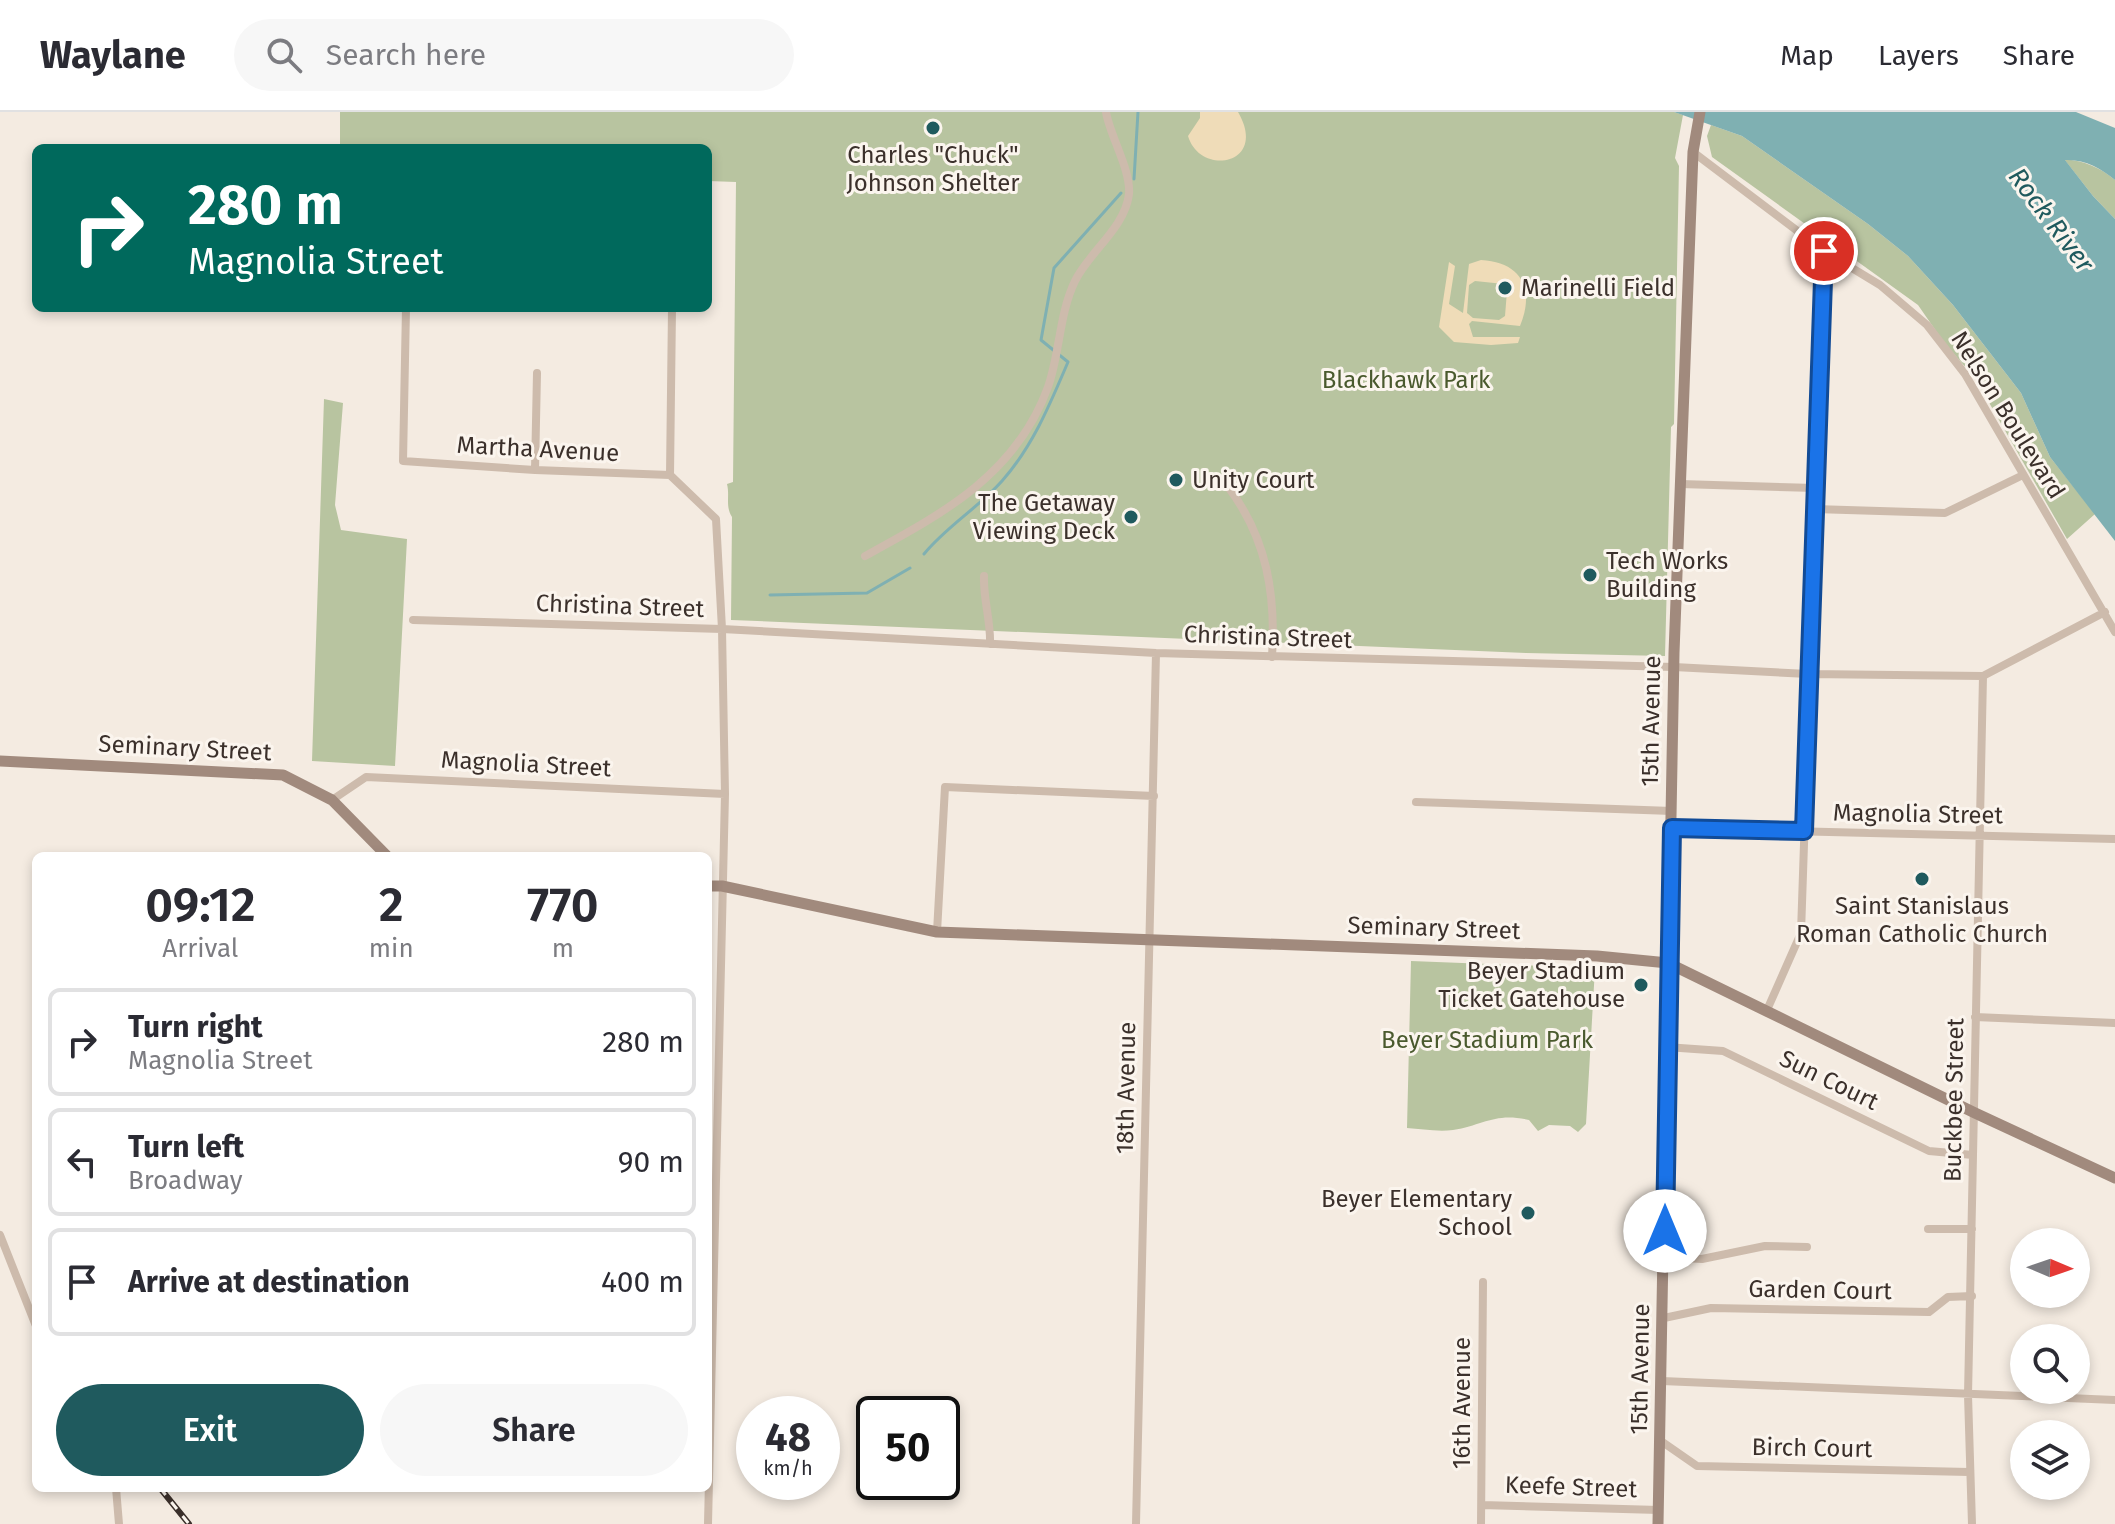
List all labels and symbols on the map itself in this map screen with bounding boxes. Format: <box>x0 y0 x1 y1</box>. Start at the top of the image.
marker: Charles "Chuck" Johnson Shelter <box>924 119 942 137</box>
place label: Charles "Chuck" Johnson Shelter <box>846 141 1020 197</box>
water label: Rock River <box>2002 162 2101 279</box>
pin <box>1790 217 1858 285</box>
place label: Marinelli Field <box>1521 274 1675 302</box>
marker: Marinelli Field <box>1496 279 1514 297</box>
street label: Nelson Boulevard <box>1945 326 2071 504</box>
park label: Blackhawk Park <box>1322 366 1491 394</box>
street label: Martha Avenue <box>456 431 620 467</box>
place label: Unity Court <box>1192 466 1315 494</box>
marker: Unity Court <box>1167 471 1185 489</box>
place label: The Getaway Viewing Deck <box>973 489 1116 545</box>
marker: The Getaway Viewing Deck <box>1122 508 1140 526</box>
place label: Tech Works Building <box>1606 547 1728 603</box>
marker: Tech Works Building <box>1581 566 1599 584</box>
street label: Christina Street <box>535 589 705 623</box>
street label: Christina Street <box>1183 620 1353 654</box>
street label: 15th Avenue <box>1636 655 1666 787</box>
street label: Seminary Street <box>98 729 273 767</box>
street label: Magnolia Street <box>440 746 612 782</box>
street label: Magnolia Street <box>1833 799 2004 829</box>
marker: Saint Stanislaus Roman Catholic Church <box>1913 870 1931 888</box>
place label: Saint Stanislaus Roman Catholic Church <box>1796 892 2048 948</box>
street label: Seminary Street <box>1347 911 1521 945</box>
place label: Beyer Stadium Ticket Gatehouse <box>1438 957 1625 1013</box>
marker: Beyer Stadium Ticket Gatehouse <box>1632 976 1650 994</box>
street label: Buckbee Street <box>1939 1017 1969 1182</box>
street label: 18th Avenue <box>1111 1022 1141 1154</box>
park label: Beyer Stadium Park <box>1381 1026 1594 1054</box>
street label: Sun Court <box>1775 1044 1883 1116</box>
place label: Beyer Elementary School <box>1321 1185 1512 1241</box>
position arrow <box>1623 1189 1707 1273</box>
marker: Beyer Elementary School <box>1519 1204 1537 1222</box>
north arrow <box>2010 1228 2090 1308</box>
street label: Garden Court <box>1748 1275 1892 1305</box>
street label: 15th Avenue <box>1625 1303 1655 1435</box>
street label: 16th Avenue <box>1448 1337 1476 1469</box>
speed limit sign: 50 <box>856 1396 960 1500</box>
street label: Birch Court <box>1751 1433 1873 1463</box>
street label: Keefe Street <box>1504 1471 1638 1503</box>

